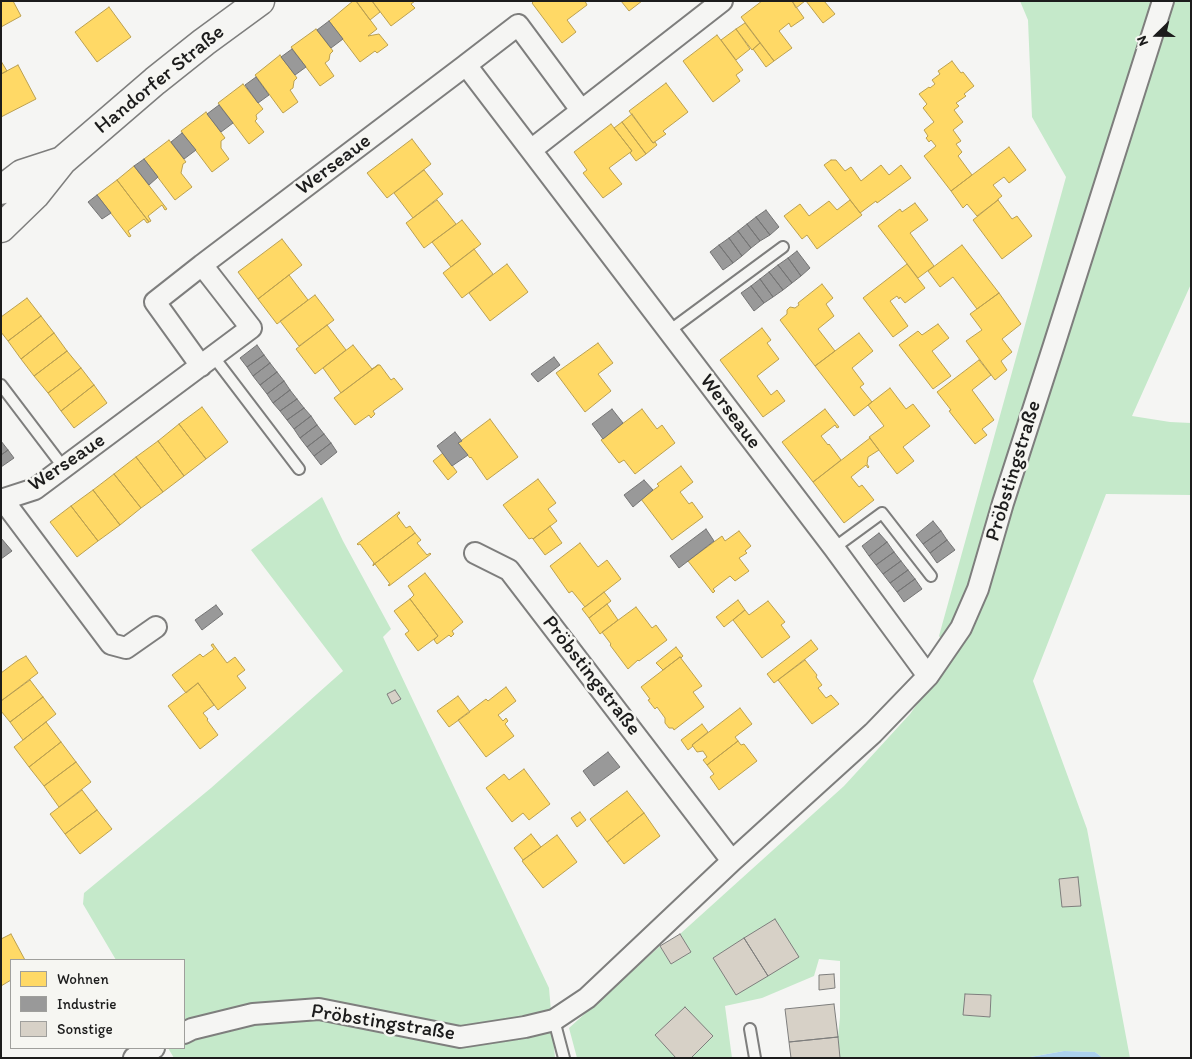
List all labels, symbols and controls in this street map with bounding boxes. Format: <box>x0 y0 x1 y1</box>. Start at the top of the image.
north arrow <box>1132 10 1182 60</box>
street label: Handorfer Straße <box>90 20 230 140</box>
text: N <box>1133 33 1152 48</box>
street label: Werseaue <box>292 129 376 201</box>
street label: Werseaue <box>694 370 766 454</box>
street label: Pröbstingstraße <box>981 398 1047 544</box>
street label: Werseaue <box>24 428 110 498</box>
street label: Pröbstingstraße <box>536 611 646 741</box>
legend <box>10 959 185 1049</box>
text: Wohnen <box>57 970 109 988</box>
text: Industrie <box>57 995 117 1013</box>
street label: Pröbstingstraße <box>309 999 457 1047</box>
text: Sonstige <box>57 1020 113 1038</box>

